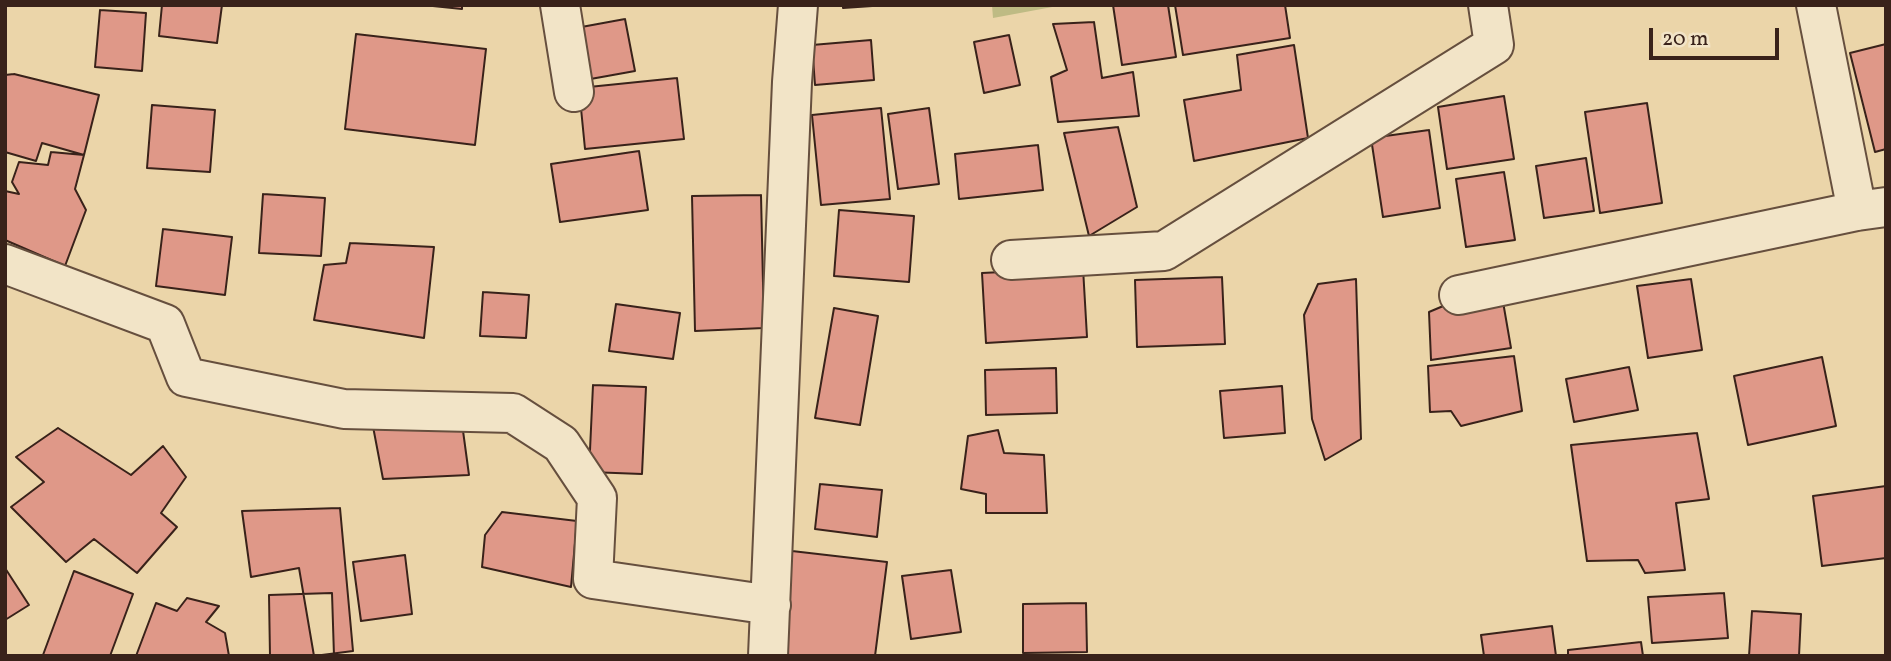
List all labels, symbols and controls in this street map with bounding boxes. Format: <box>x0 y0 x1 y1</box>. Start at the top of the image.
scale bar <box>1653 14 1783 58</box>
text: 20 m <box>1662 25 1708 54</box>

